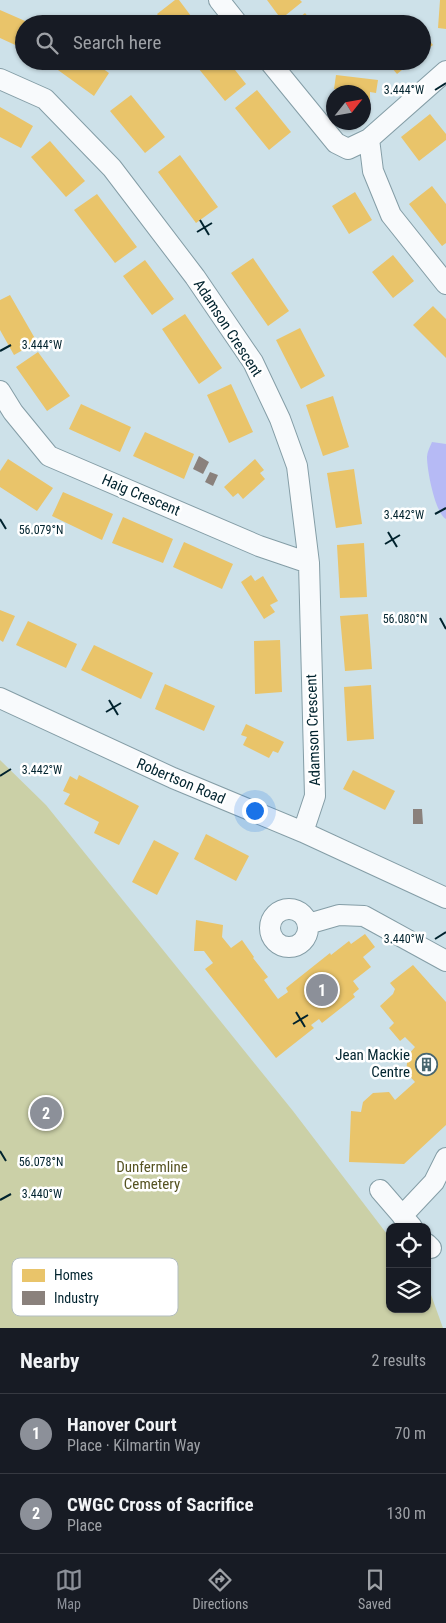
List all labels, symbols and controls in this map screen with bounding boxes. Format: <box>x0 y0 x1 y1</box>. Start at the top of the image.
search box <box>15 15 431 70</box>
icon: search <box>33 29 61 57</box>
text: Search here <box>73 31 161 54</box>
text: 3.444°W <box>384 83 424 97</box>
north arrow <box>326 85 371 130</box>
street label: Adamson Crescent <box>190 276 266 380</box>
text: 3.444°W <box>22 338 62 352</box>
street label: Haig Crescent <box>99 470 183 520</box>
text: 3.442°W <box>384 508 424 522</box>
text: 56.079°N <box>19 523 63 537</box>
text: 56.080°N <box>383 612 427 626</box>
street label: Adamson Crescent <box>302 674 324 786</box>
street label: Robertson Road <box>134 754 228 808</box>
text: 3.442°W <box>22 763 62 777</box>
your location <box>242 798 268 824</box>
text: 3.440°W <box>384 932 424 946</box>
pin: 1 <box>306 971 338 1009</box>
place label: Jean Mackie Centre <box>335 1046 410 1081</box>
building icon: Jean Mackie Centre <box>414 1052 438 1076</box>
pin: 2 <box>30 1094 62 1132</box>
text: 56.078°N <box>19 1155 63 1169</box>
park label: Dunfermline Cemetery <box>116 1158 188 1193</box>
text: 3.440°W <box>22 1187 62 1201</box>
map controls <box>386 1223 431 1313</box>
button: locate <box>386 1223 431 1268</box>
legend <box>12 1258 178 1316</box>
text: Homes <box>54 1267 93 1283</box>
button: layers <box>386 1268 431 1313</box>
text: Industry <box>54 1290 99 1306</box>
text: Nearby <box>20 1349 79 1373</box>
text: 2 results <box>371 1351 426 1370</box>
text: Hanover Court <box>67 1413 177 1436</box>
text: 1 <box>32 1424 40 1443</box>
text: 70 m <box>394 1424 426 1443</box>
text: Place · Kilmartin Way <box>67 1436 200 1455</box>
text: CWGC Cross of Sacrifice <box>67 1493 254 1516</box>
text: 2 <box>32 1504 40 1523</box>
text: 130 m <box>387 1504 426 1523</box>
text: Place <box>67 1516 102 1535</box>
tab: Map <box>55 1566 83 1612</box>
tab: Directions <box>192 1566 248 1612</box>
tab: Saved <box>358 1566 391 1612</box>

